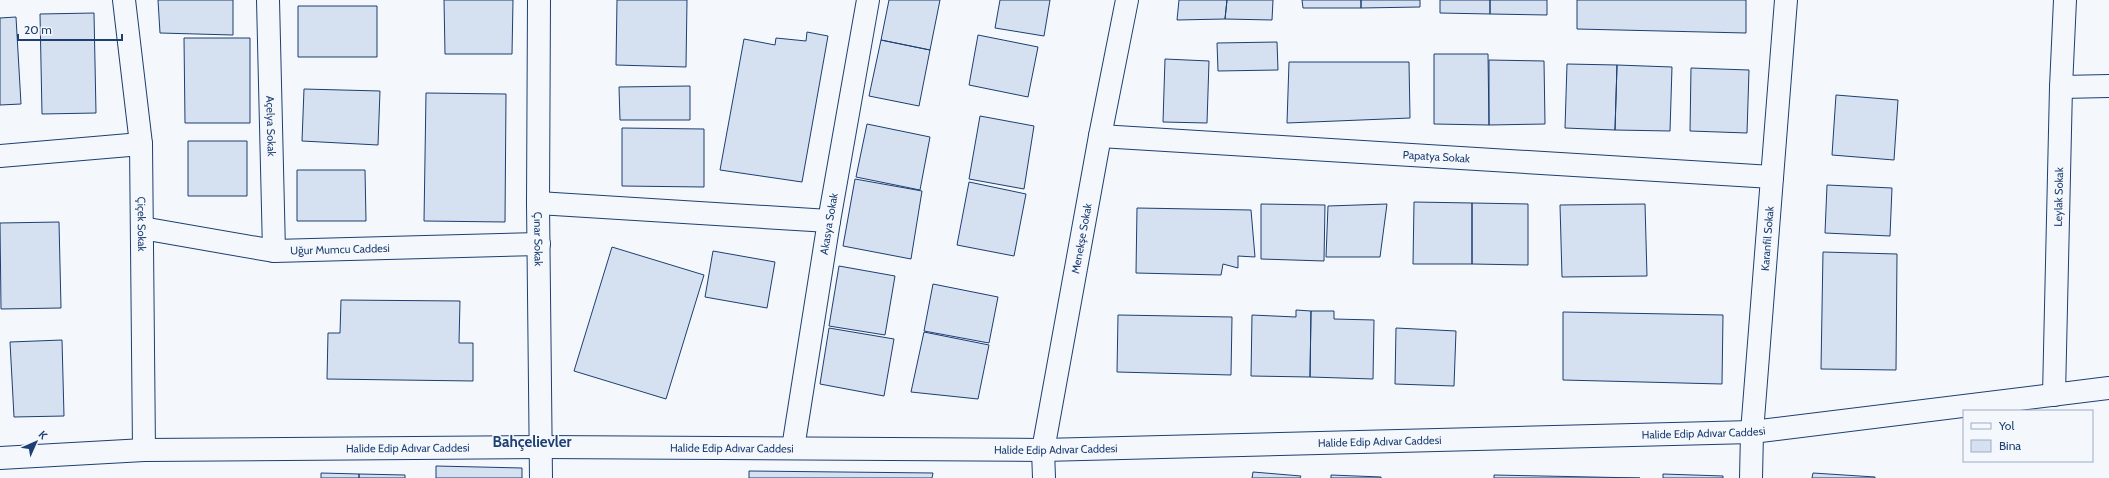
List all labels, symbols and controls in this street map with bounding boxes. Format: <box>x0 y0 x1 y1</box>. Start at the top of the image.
scale bar <box>18 16 122 42</box>
text: 20 m <box>24 22 52 37</box>
street label: Açelya Sokak <box>263 96 279 156</box>
street label: Papatya Sokak <box>1402 147 1470 166</box>
street label: Leylak Sokak <box>2051 167 2066 227</box>
street label: Akasya Sokak <box>817 192 841 256</box>
street label: Çiçek Sokak <box>135 196 149 252</box>
street label: Menekşe Sokak <box>1068 202 1095 275</box>
street label: Karanfil Sokak <box>1758 206 1777 272</box>
street label: Çınar Sokak <box>531 212 546 266</box>
street label: Uğur Mumcu Caddesi <box>290 241 390 258</box>
legend <box>1963 410 2093 462</box>
text: Yol <box>1998 418 2014 433</box>
north arrow <box>16 422 56 462</box>
street label: Halide Edip Adıvar Caddesi <box>1642 423 1766 442</box>
text: K <box>36 428 51 442</box>
district label: Bahçelievler <box>493 433 571 451</box>
street label: Halide Edip Adıvar Caddesi <box>1318 433 1442 450</box>
text: Bina <box>1999 438 2021 453</box>
street label: Halide Edip Adıvar Caddesi <box>346 441 470 455</box>
street label: Halide Edip Adıvar Caddesi <box>670 441 794 456</box>
street label: Halide Edip Adıvar Caddesi <box>994 441 1118 457</box>

